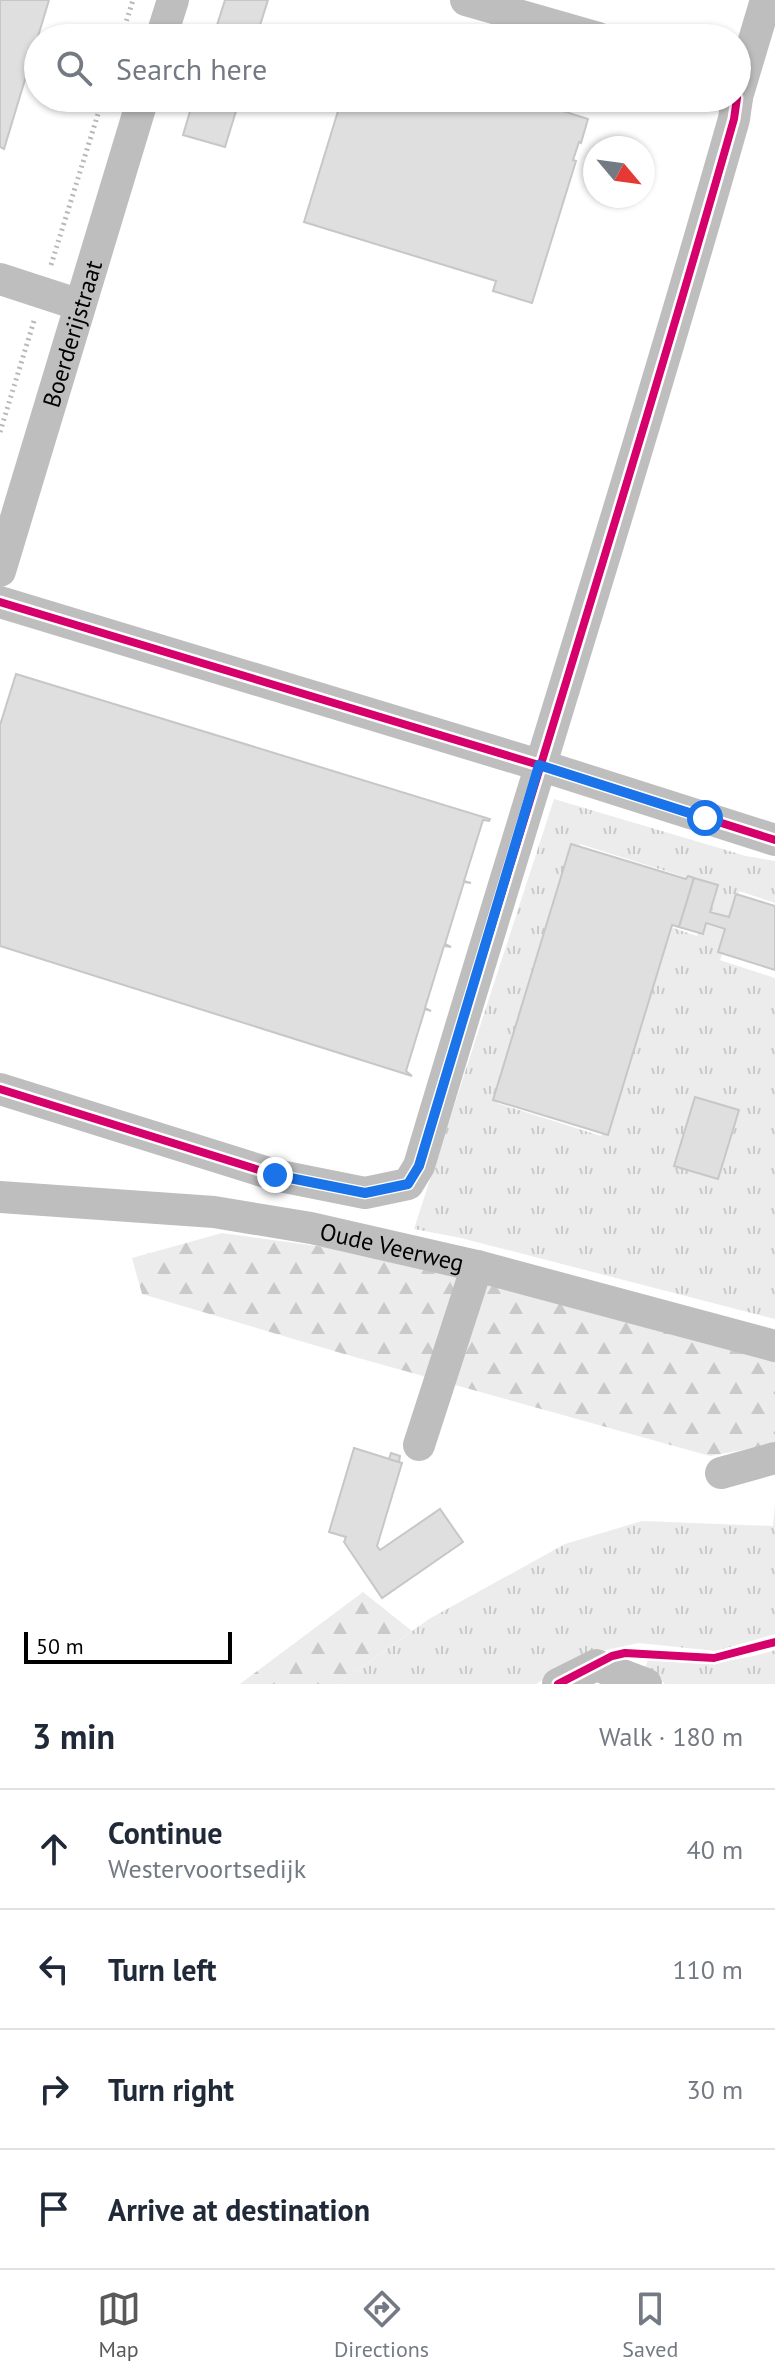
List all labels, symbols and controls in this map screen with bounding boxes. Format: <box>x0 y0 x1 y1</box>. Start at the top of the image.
search box <box>24 24 751 112</box>
icon: search <box>52 46 96 90</box>
text: Search here <box>116 49 267 88</box>
north arrow <box>583 136 655 208</box>
street label: Boerderijstraat <box>35 256 109 411</box>
route start <box>687 800 723 836</box>
route end <box>257 1157 293 1193</box>
street label: Oude Veerweg <box>317 1215 467 1278</box>
scale bar <box>24 1628 232 1664</box>
text: 50 m <box>36 1632 84 1660</box>
text: 3 min <box>32 1714 115 1758</box>
text: Walk · 180 m <box>599 1720 743 1753</box>
text: Continue <box>108 1813 222 1852</box>
icon: ahead <box>32 1827 76 1871</box>
text: 40 m <box>687 1833 743 1866</box>
text: Westervoortsedijk <box>108 1852 306 1885</box>
icon: left <box>32 1947 76 1991</box>
text: Turn left <box>108 1950 216 1989</box>
text: 110 m <box>672 1953 743 1986</box>
icon: right <box>32 2067 76 2111</box>
text: Turn right <box>108 2070 234 2109</box>
text: 30 m <box>687 2073 743 2106</box>
icon: arrive <box>32 2187 76 2231</box>
text: Arrive at destination <box>108 2190 370 2229</box>
tab: Map <box>97 2287 141 2363</box>
tab: Directions <box>334 2287 429 2363</box>
tab: Saved <box>622 2287 678 2363</box>

